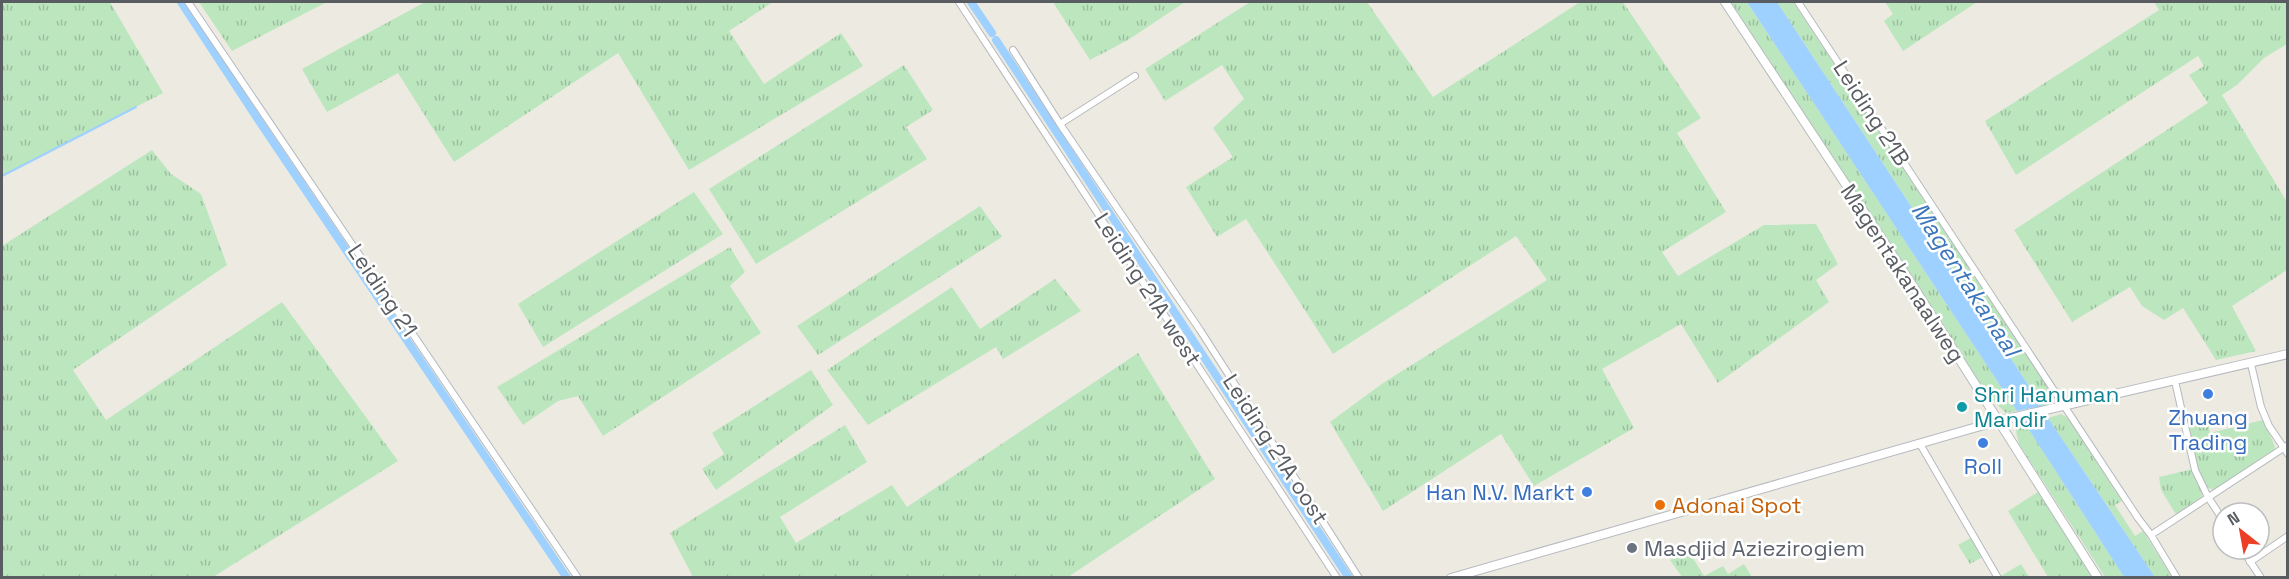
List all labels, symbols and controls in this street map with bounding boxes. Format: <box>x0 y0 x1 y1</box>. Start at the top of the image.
street label: Leiding 21B <box>1828 55 1916 171</box>
street label: Magentakanaalweg <box>1835 179 1971 367</box>
water label: Magentakanaal <box>1906 197 2026 361</box>
street label: Leiding 21A west <box>1088 207 1208 371</box>
street label: Leiding 21 <box>342 238 424 342</box>
street label: Leiding 21A oost <box>1217 369 1335 529</box>
place label: Shri Hanuman Mandir <box>1974 380 2119 433</box>
marker: Zhuang Trading <box>2201 387 2215 401</box>
marker: Shri Hanuman Mandir <box>1955 400 1969 414</box>
place label: Zhuang Trading <box>2168 403 2248 456</box>
marker: Roll <box>1976 436 1990 450</box>
place label: Roll <box>1964 452 2002 480</box>
place label: Han N.V. Markt <box>1426 478 1575 506</box>
marker: Han N.V. Markt <box>1580 485 1594 499</box>
place label: Adonai Spot <box>1672 491 1802 519</box>
marker: Adonai Spot <box>1653 498 1667 512</box>
north arrow <box>2211 501 2271 561</box>
text: N <box>2224 507 2244 530</box>
place label: Masdjid Aziezirogiem <box>1644 534 1865 562</box>
marker: Masdjid Aziezirogiem <box>1625 541 1639 555</box>

